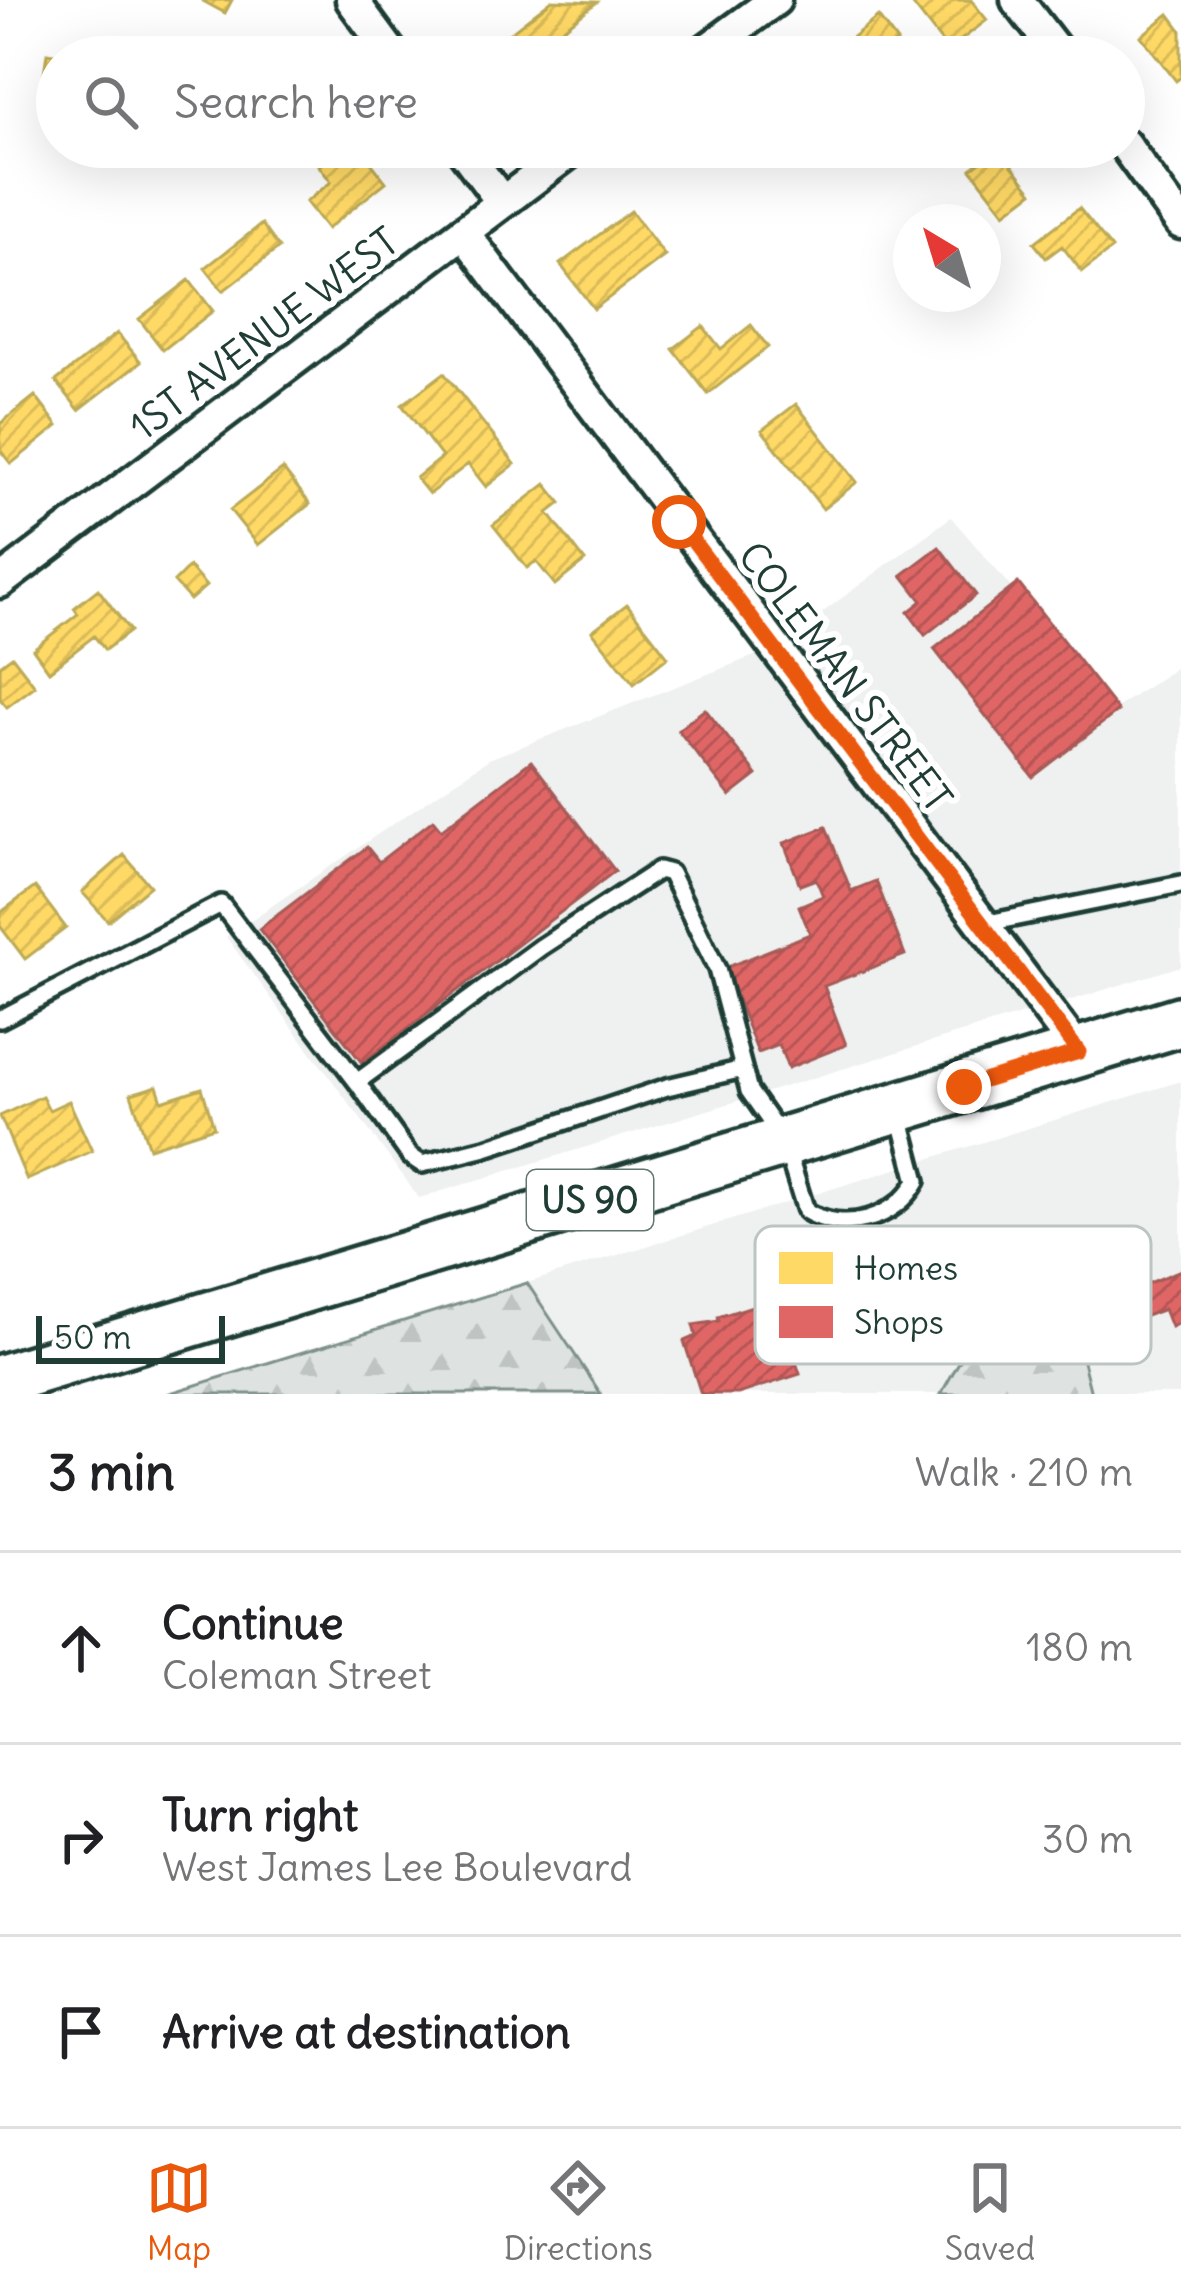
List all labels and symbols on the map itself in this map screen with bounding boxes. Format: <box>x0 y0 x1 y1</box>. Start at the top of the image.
north arrow <box>893 204 1001 312</box>
street label: 1ST AVENUE WEST <box>120 217 408 451</box>
route start <box>652 495 706 549</box>
street label: COLEMAN STREET <box>728 532 962 822</box>
route end <box>937 1060 991 1114</box>
road number: US 90 <box>527 1170 653 1230</box>
legend <box>755 1226 1151 1364</box>
text: Homes <box>854 1247 958 1289</box>
text: Shops <box>854 1301 944 1343</box>
scale bar <box>36 1310 225 1363</box>

